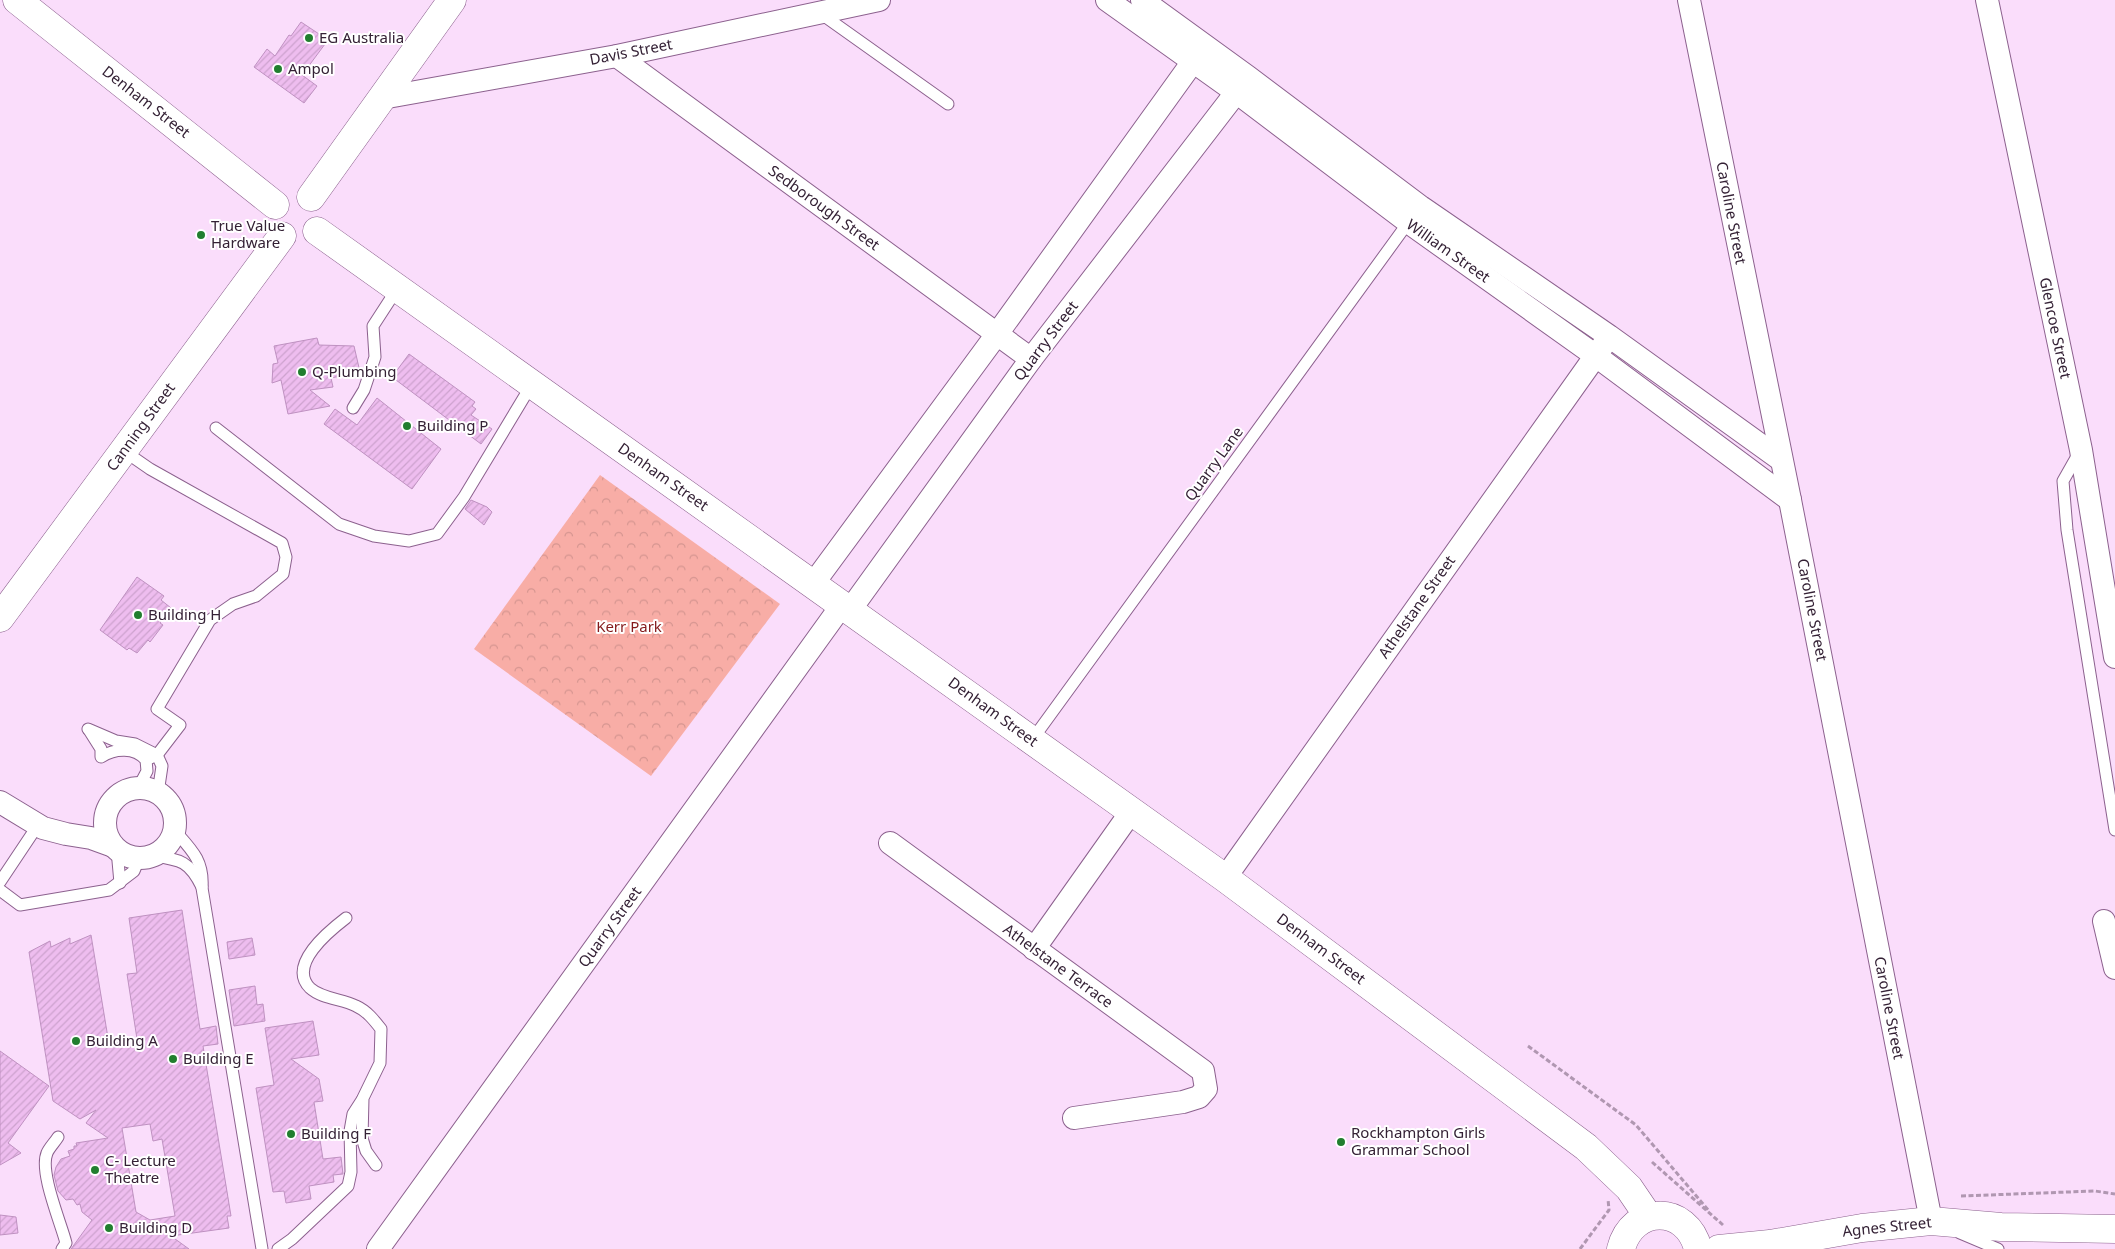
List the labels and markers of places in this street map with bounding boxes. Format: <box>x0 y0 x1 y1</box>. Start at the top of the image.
place label: EG Australia <box>319 27 404 47</box>
marker: EG Australia <box>303 32 315 44</box>
place label: Ampol <box>288 58 334 78</box>
marker: Ampol <box>272 63 284 75</box>
place label: True Value Hardware <box>211 215 285 252</box>
marker: True Value Hardware <box>195 229 207 241</box>
place label: Q-Plumbing <box>312 361 396 381</box>
marker: Q-Plumbing <box>296 366 308 378</box>
place label: Building P <box>417 415 488 435</box>
marker: Building P <box>401 420 413 432</box>
place label: Building H <box>148 604 221 624</box>
marker: Building H <box>132 609 144 621</box>
place label: Building A <box>86 1030 158 1050</box>
marker: Building A <box>70 1035 82 1047</box>
place label: Building E <box>183 1048 254 1068</box>
marker: Building E <box>167 1053 179 1065</box>
place label: Rockhampton Girls Grammar School <box>1351 1122 1485 1159</box>
place label: Building F <box>301 1123 371 1143</box>
marker: Building F <box>285 1128 297 1140</box>
marker: Rockhampton Girls Grammar School <box>1335 1136 1347 1148</box>
place label: C- Lecture Theatre <box>105 1150 176 1187</box>
marker: C- Lecture Theatre <box>89 1164 101 1176</box>
place label: Building D <box>119 1217 192 1237</box>
marker: Building D <box>103 1222 115 1234</box>

